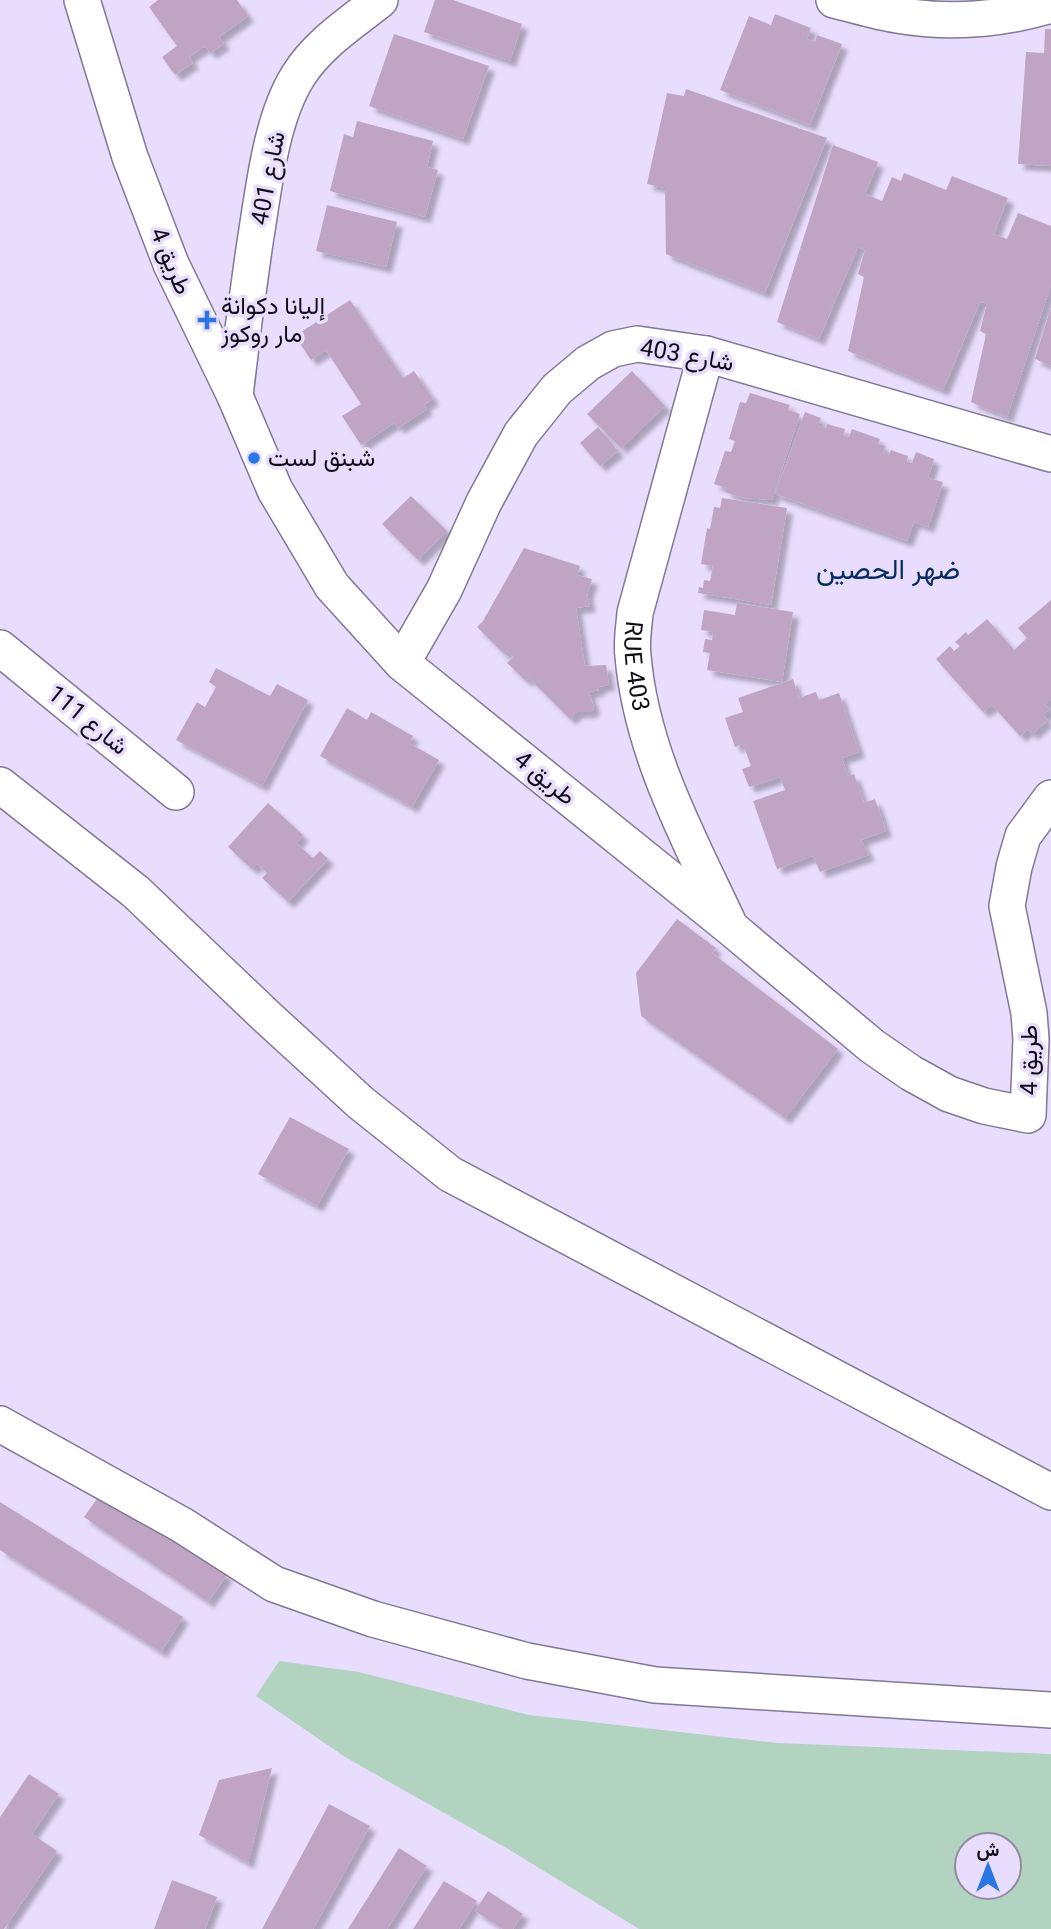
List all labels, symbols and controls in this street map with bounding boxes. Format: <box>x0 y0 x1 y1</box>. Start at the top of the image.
street label: شارع 401 <box>245 129 293 228</box>
street label: طريق 4 <box>143 223 198 299</box>
place label: إليانا دكوانة مار روكوز <box>220 292 325 349</box>
marker: إليانا دكوانة مار روكوز <box>199 312 215 328</box>
street label: شارع 403 <box>638 333 736 379</box>
place label: شبنق لست <box>268 444 375 472</box>
marker: شبنق لست <box>246 450 262 466</box>
district label: ضهر الحصين <box>816 553 960 587</box>
street label: RUE 403 <box>618 620 655 714</box>
street label: شارع 111 <box>41 679 134 762</box>
street label: طريق 4 <box>508 745 581 812</box>
street label: طريق 4 <box>1015 1025 1044 1095</box>
north arrow <box>953 1831 1023 1901</box>
text: ش <box>977 1838 1000 1861</box>

